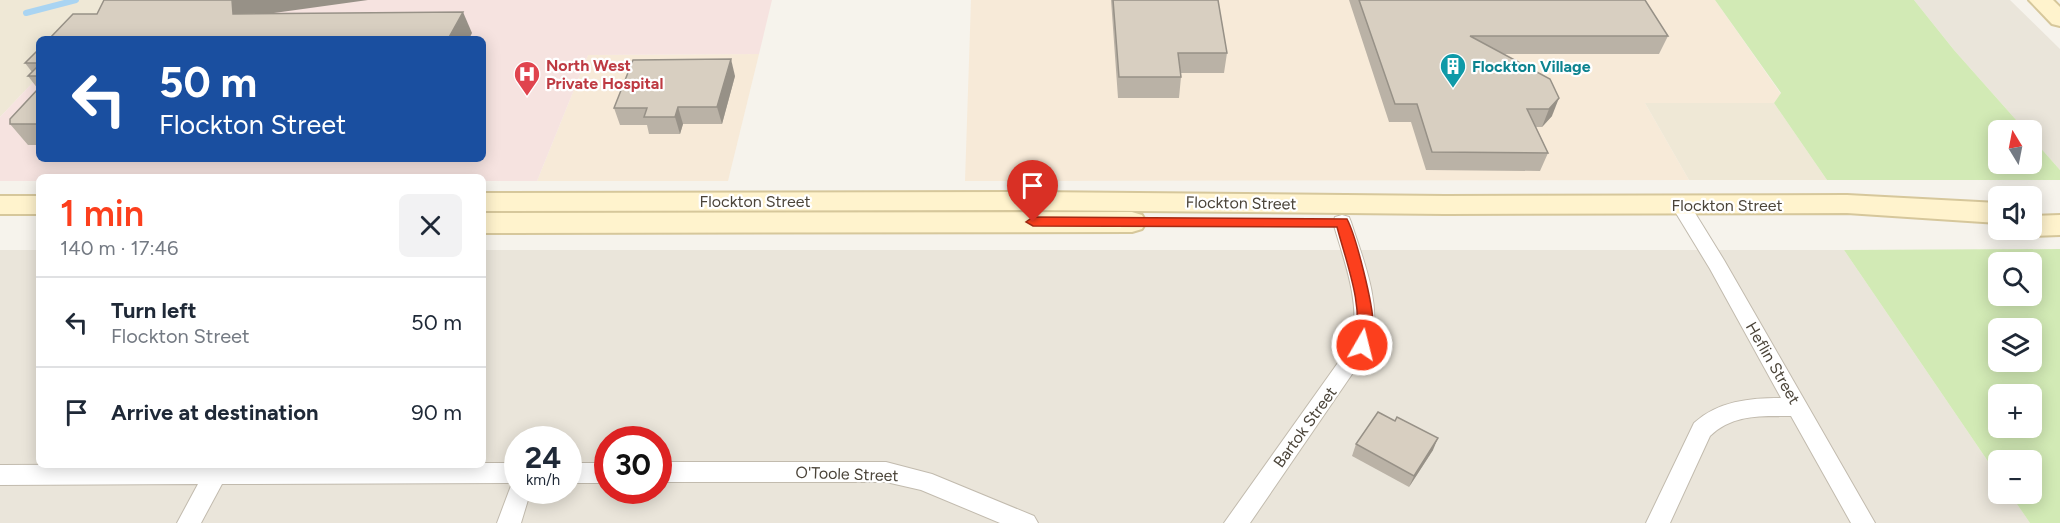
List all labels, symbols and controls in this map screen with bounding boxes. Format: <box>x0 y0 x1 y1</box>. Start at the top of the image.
building icon: Flockton Village <box>1438 51 1468 89</box>
place label: North West Private Hospital <box>546 56 663 93</box>
text: 50 m <box>159 57 257 108</box>
place label: Flockton Village <box>1472 57 1591 76</box>
hospital icon: North West Private Hospital <box>512 59 542 97</box>
icon: left <box>60 60 138 138</box>
text: Flockton Street <box>159 108 346 141</box>
north arrow <box>1988 120 2042 174</box>
map controls <box>1988 120 2042 504</box>
pin <box>1007 160 1058 222</box>
icon: arrive <box>1016 169 1049 202</box>
button: sound <box>1988 186 2042 240</box>
text: 1 min <box>60 192 144 235</box>
street label: Flockton Street <box>700 192 810 211</box>
street label: Flockton Street <box>1185 193 1297 213</box>
button: close <box>399 194 462 257</box>
street label: Flockton Street <box>1672 196 1782 215</box>
text: 140 m · 17:46 <box>60 236 178 260</box>
button: search <box>1988 252 2042 306</box>
text: Turn left <box>111 297 197 324</box>
icon: left <box>60 306 93 339</box>
text: 50 m <box>411 309 462 336</box>
position arrow <box>1330 313 1394 377</box>
button: layers <box>1988 318 2042 372</box>
street label: Heflin Street <box>1742 319 1804 407</box>
text: Flockton Street <box>111 324 250 348</box>
street label: Bartok Street <box>1269 383 1341 471</box>
button: + <box>1988 384 2042 438</box>
icon: arrive <box>60 396 93 429</box>
text: Arrive at destination <box>111 399 319 426</box>
text: 90 m <box>411 399 462 426</box>
speed limit sign: 30 <box>594 426 672 504</box>
text: 24 <box>525 439 561 476</box>
button: − <box>1988 450 2042 504</box>
street label: O'Toole Street <box>795 463 899 485</box>
text: km/h <box>526 471 560 489</box>

